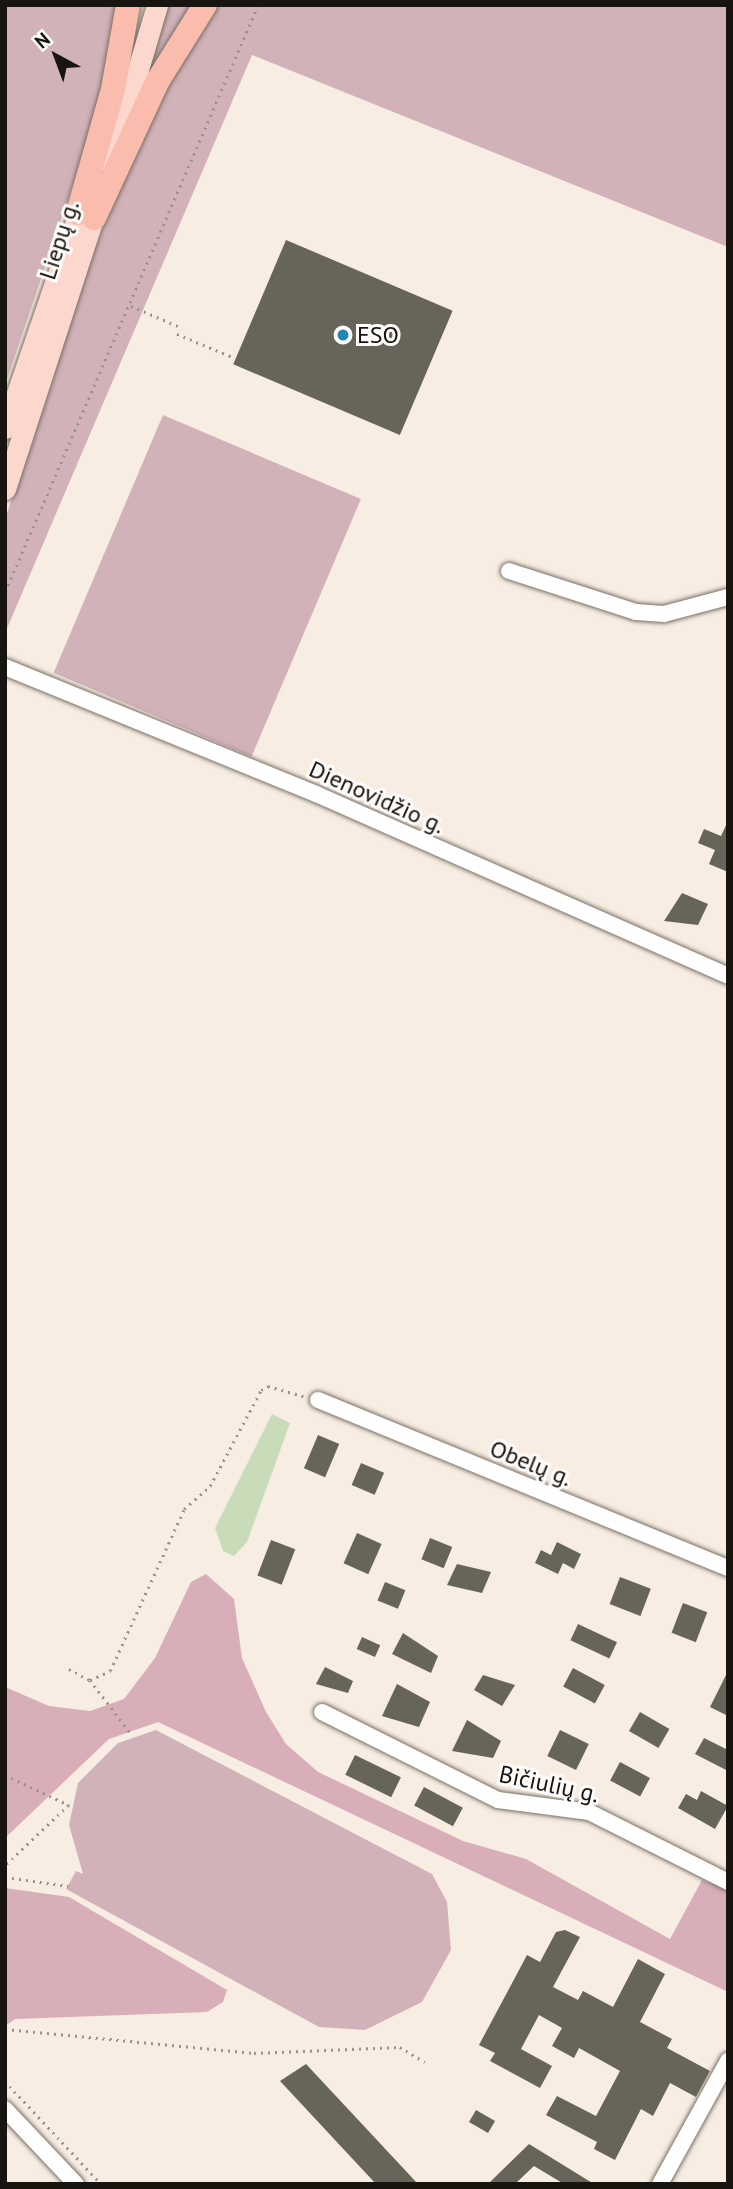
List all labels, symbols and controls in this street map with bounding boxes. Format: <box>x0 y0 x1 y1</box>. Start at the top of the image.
north arrow <box>21 21 91 91</box>
text: N <box>30 27 55 53</box>
street label: Liepų g. <box>33 197 85 283</box>
place label: ESO <box>357 321 399 349</box>
marker: ESO <box>335 327 351 343</box>
street label: Dienovidžio g. <box>305 754 449 840</box>
street label: Obelų g. <box>486 1434 576 1492</box>
street label: Bičiulių g. <box>496 1759 602 1809</box>

